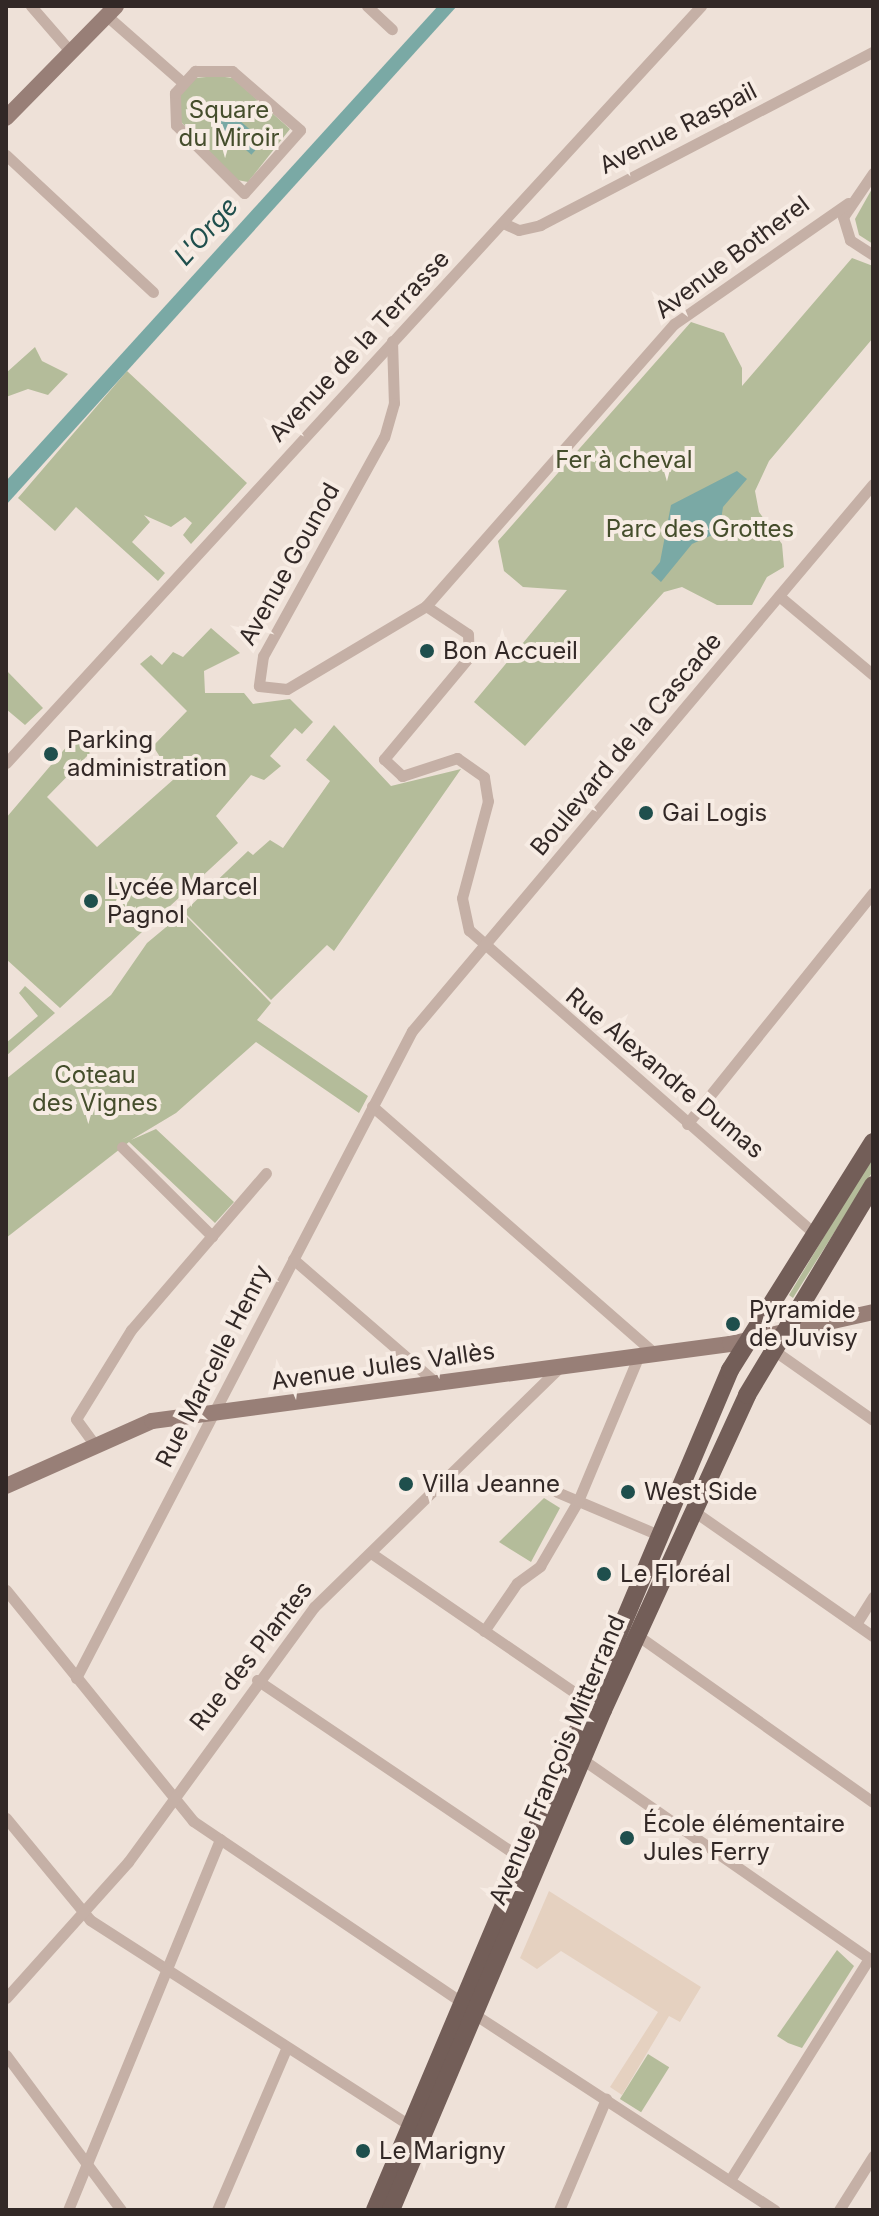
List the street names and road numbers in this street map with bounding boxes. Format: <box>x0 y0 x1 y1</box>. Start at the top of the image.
street label: Avenue Raspail <box>595 76 761 180</box>
street label: Avenue Botherel <box>649 190 815 324</box>
street label: Avenue de la Terrasse <box>263 244 455 448</box>
street label: Avenue Gounod <box>233 478 345 650</box>
street label: Boulevard de la Cascade <box>524 627 728 861</box>
street label: Rue Alexandre Dumas <box>560 982 770 1164</box>
street label: Rue Marcelle Henry <box>150 1260 276 1472</box>
street label: Avenue Jules Vallès <box>269 1336 497 1396</box>
street label: Rue des Plantes <box>184 1576 318 1736</box>
street label: Avenue François Mitterrand <box>483 1611 631 1909</box>

